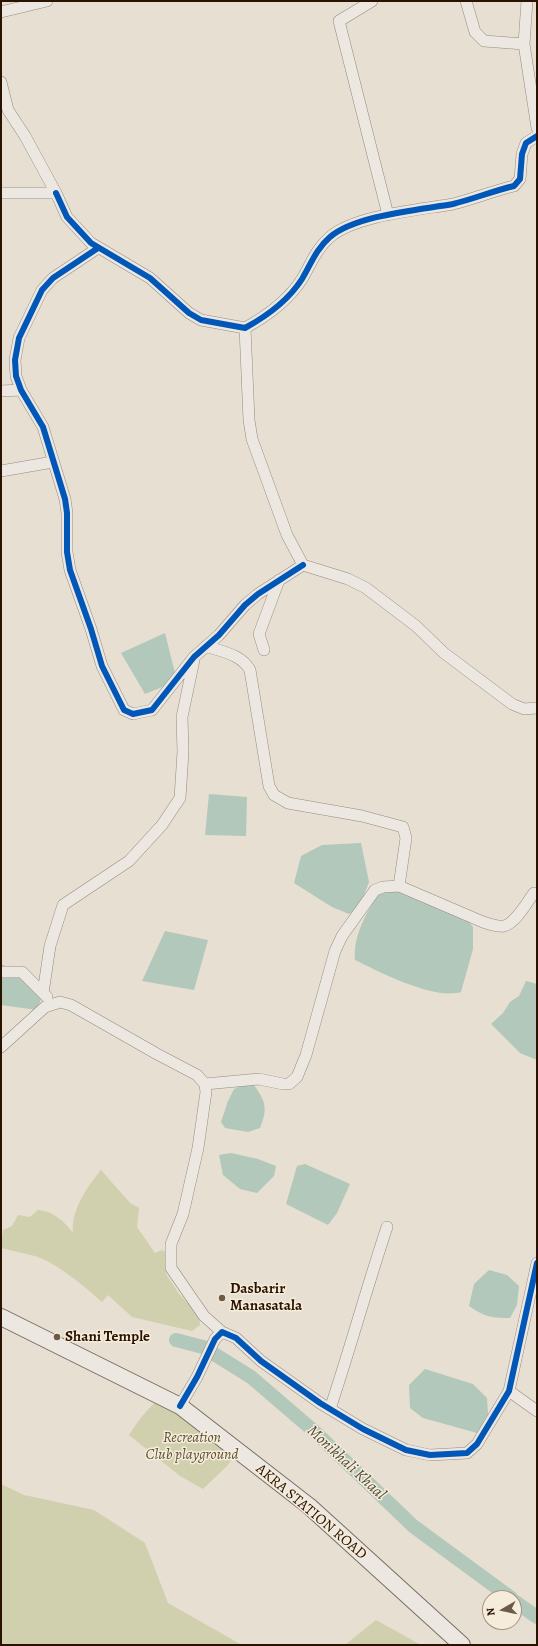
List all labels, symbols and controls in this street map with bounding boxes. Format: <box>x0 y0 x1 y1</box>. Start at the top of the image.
place label: Dasbarir Manasatala <box>230 1280 302 1315</box>
marker: Dasbarir Manasatala <box>217 1293 227 1303</box>
place label: Shani Temple <box>65 1328 150 1346</box>
marker: Shani Temple <box>52 1332 62 1342</box>
water label: Monikhali Khaal <box>303 1422 389 1504</box>
park label: Recreation Club playground <box>146 1429 238 1464</box>
street label: AKRA STATION ROAD <box>252 1460 370 1564</box>
north arrow <box>482 1590 522 1630</box>
text: N <box>483 1607 499 1617</box>

